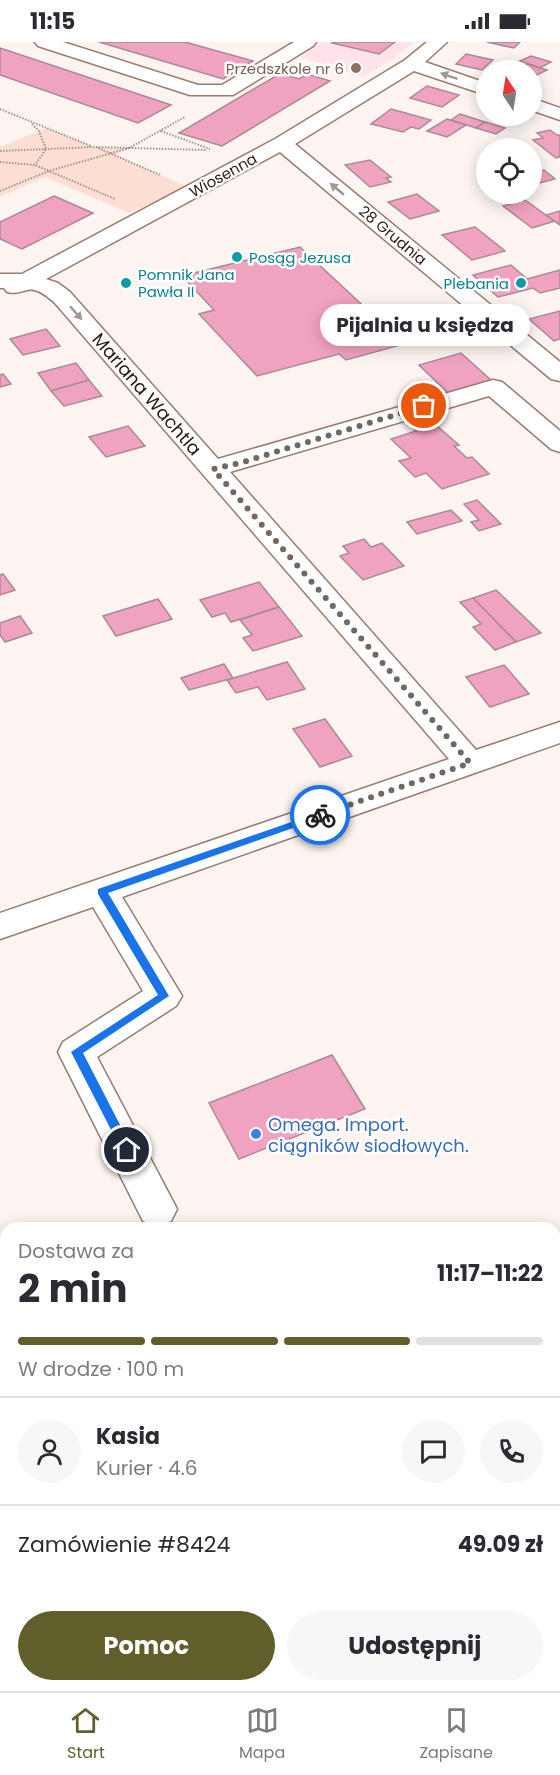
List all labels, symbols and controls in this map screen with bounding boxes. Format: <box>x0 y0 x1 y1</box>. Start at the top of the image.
text: 11:15 <box>30 6 75 37</box>
place label: Przedszkole nr 6 <box>226 58 344 79</box>
north arrow <box>476 60 542 126</box>
map controls <box>476 60 542 204</box>
marker: Przedszkole nr 6 <box>349 61 363 75</box>
one-way arrow <box>440 71 458 81</box>
button: locate <box>476 138 542 204</box>
street label: Wiosenna <box>185 148 261 202</box>
one-way arrow <box>330 183 345 196</box>
street label: 28 Grudnia <box>355 200 431 270</box>
place label: Posąg Jezusa <box>249 247 351 268</box>
marker: Posąg Jezusa <box>230 250 244 264</box>
place label: Pomnik Jana Pawła II <box>138 264 235 302</box>
place label: Plebania <box>444 273 509 294</box>
marker: Pomnik Jana Pawła II <box>119 276 133 290</box>
marker: Plebania <box>514 276 528 290</box>
callout: Pijalnia u księdza <box>319 304 529 346</box>
one-way arrow <box>69 305 82 320</box>
text: Pijalnia u księdza <box>336 311 514 339</box>
street label: Mariana Wachtla <box>87 327 207 461</box>
pin <box>398 380 449 431</box>
icon: bag <box>407 389 440 422</box>
courier <box>290 785 350 845</box>
icon: bike <box>304 799 337 832</box>
place label: Omega. Import. ciągników siodłowych. <box>268 1112 469 1158</box>
pin <box>101 1124 152 1175</box>
marker: Omega. Import. ciągników siodłowych. <box>249 1127 263 1141</box>
icon: home <box>110 1133 143 1166</box>
text: Dostawa za <box>18 1237 134 1265</box>
text: 11:17–11:22 <box>437 1258 543 1289</box>
text: 2 min <box>18 1261 128 1316</box>
text: W drodze · 100 m <box>18 1355 184 1383</box>
button: person <box>18 1420 81 1483</box>
button: chat <box>402 1420 465 1483</box>
button: phone <box>480 1420 543 1483</box>
text: Kasia <box>96 1421 160 1452</box>
text: Kurier · 4.6 <box>96 1454 197 1482</box>
text: Zamówienie #8424 <box>18 1529 230 1560</box>
text: 49.09 zł <box>458 1529 543 1560</box>
button: Pomoc <box>18 1611 275 1680</box>
button: Udostępnij <box>287 1611 543 1680</box>
tab: Start <box>67 1704 105 1765</box>
tab: Mapa <box>239 1704 285 1765</box>
tab: Zapisane <box>419 1704 493 1765</box>

